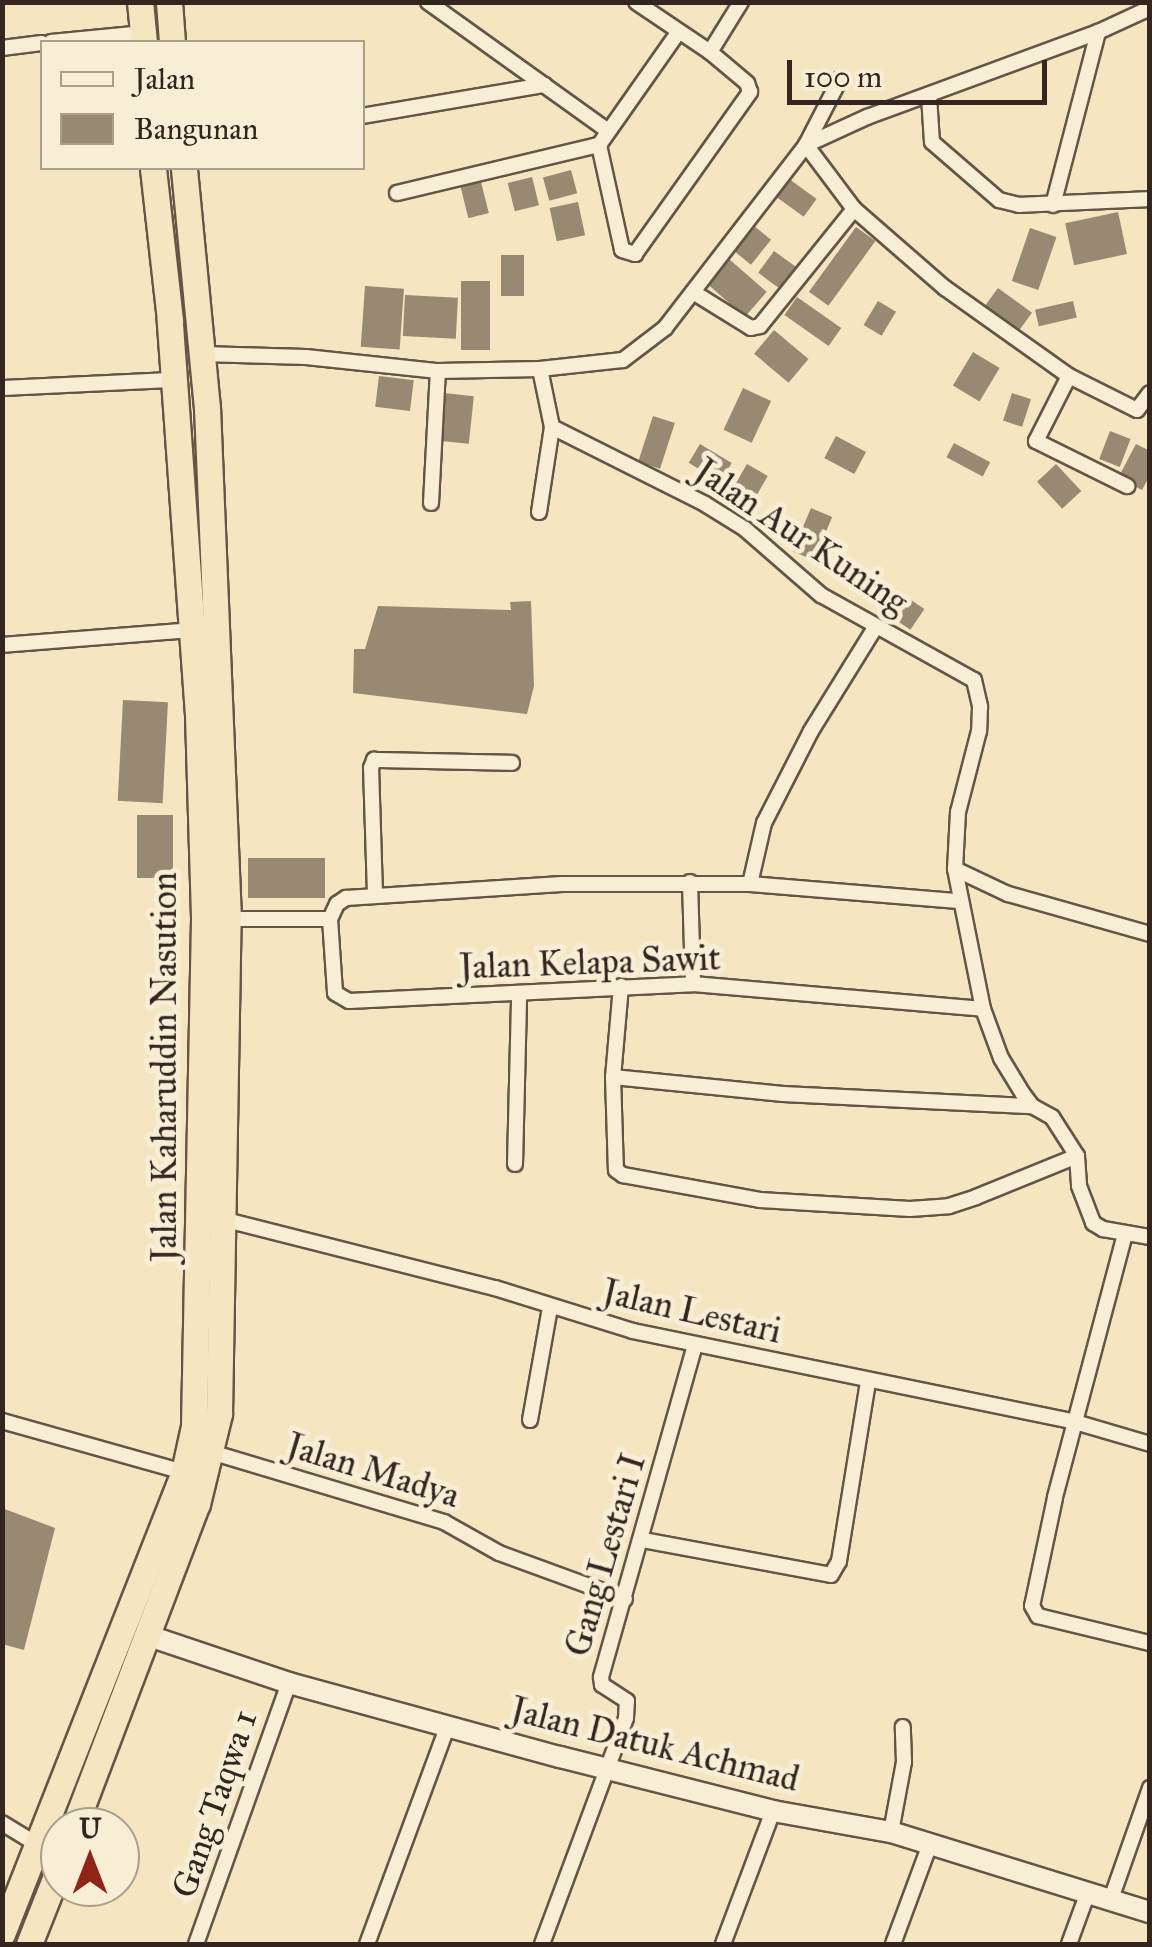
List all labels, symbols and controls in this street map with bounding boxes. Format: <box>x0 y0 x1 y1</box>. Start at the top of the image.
legend <box>40 40 365 170</box>
scale bar <box>792 40 1052 102</box>
text: 100 m <box>804 59 882 95</box>
text: Jalan <box>134 61 195 97</box>
text: Bangunan <box>134 111 258 147</box>
street label: Jalan Aur Kuning <box>686 450 916 624</box>
street label: Jalan Kaharuddin Nasution <box>144 872 186 1262</box>
street label: Jalan Kelapa Sawit <box>459 937 721 989</box>
street label: Jalan Lestari <box>599 1271 785 1353</box>
street label: Jalan Madya <box>282 1425 464 1517</box>
street label: Gang Lestari I <box>557 1449 655 1661</box>
street label: Jalan Datuk Achmad <box>507 1689 803 1801</box>
street label: Gang Taqwa 1 <box>163 1705 267 1903</box>
north arrow <box>40 1807 140 1907</box>
text: U <box>79 1811 101 1846</box>

